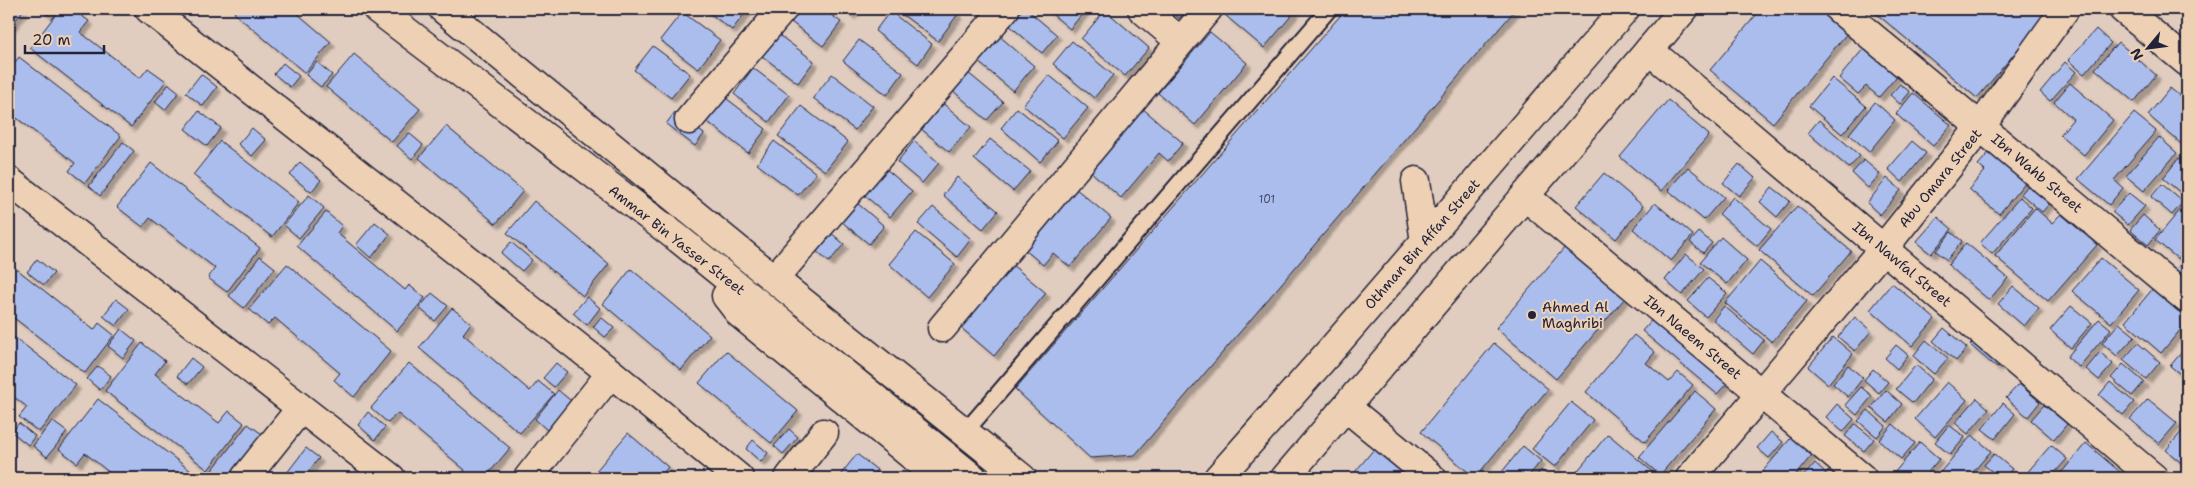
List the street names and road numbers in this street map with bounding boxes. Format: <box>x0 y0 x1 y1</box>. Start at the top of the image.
street label: Abu Omara Street <box>1895 125 1985 231</box>
street label: Ibn Wahb Street <box>1988 130 2086 216</box>
street label: Othman Bin Affan Street <box>1360 175 1484 313</box>
street label: Ammar Bin Yasser Street <box>605 181 749 299</box>
street label: Ibn Nawfal Street <box>1849 217 1955 311</box>
street label: Ibn Naeem Street <box>1640 291 1746 383</box>

